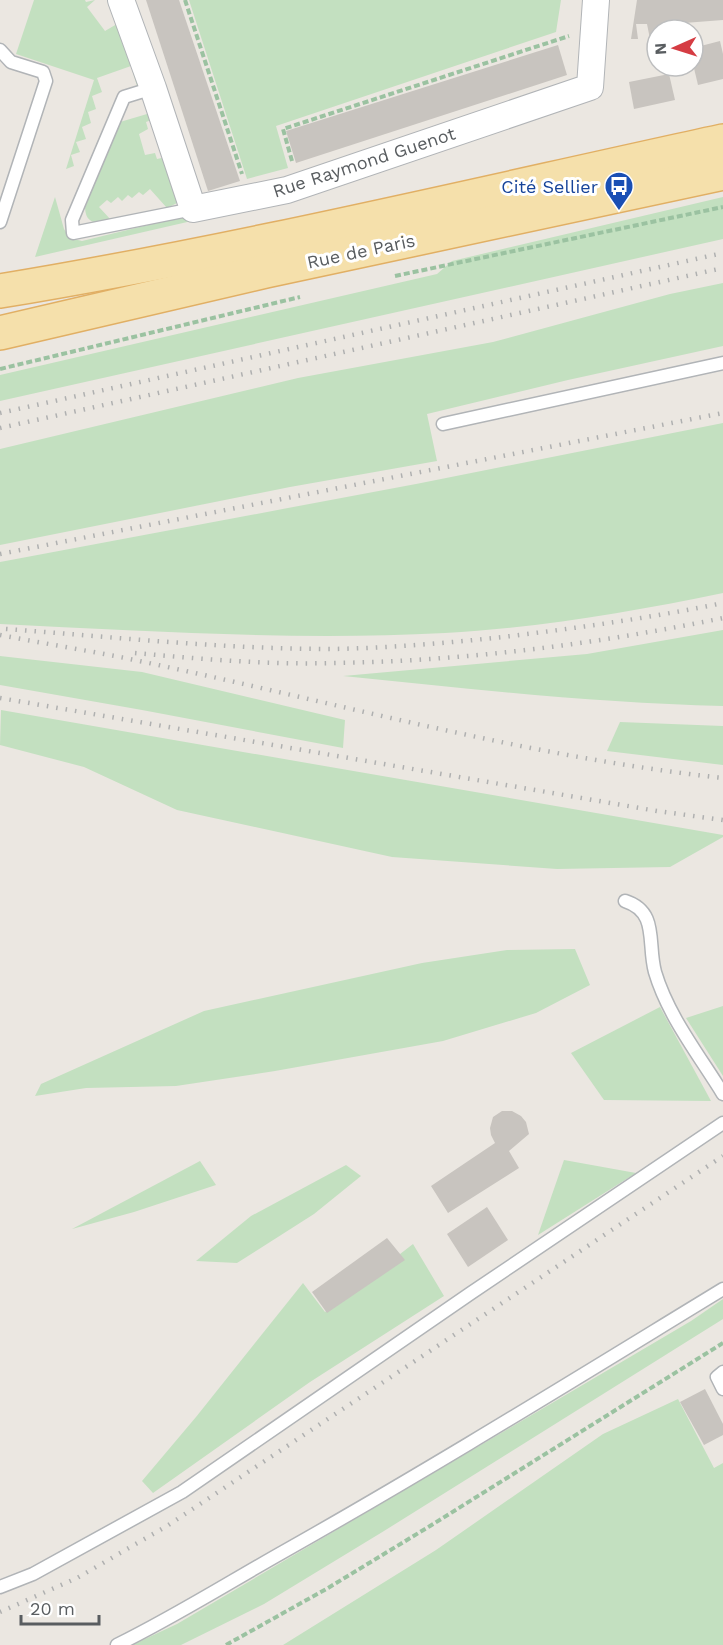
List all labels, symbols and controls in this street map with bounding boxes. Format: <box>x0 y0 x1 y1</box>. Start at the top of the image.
north arrow <box>645 18 705 78</box>
text: N <box>651 42 670 55</box>
street label: Rue Raymond Guenot <box>270 122 458 201</box>
bus stop icon: Cité Sellier <box>603 170 635 212</box>
place label: Cité Sellier <box>501 176 598 197</box>
street label: Rue de Paris <box>305 229 417 273</box>
scale bar <box>21 1588 99 1626</box>
text: 20 m <box>30 1598 75 1619</box>

